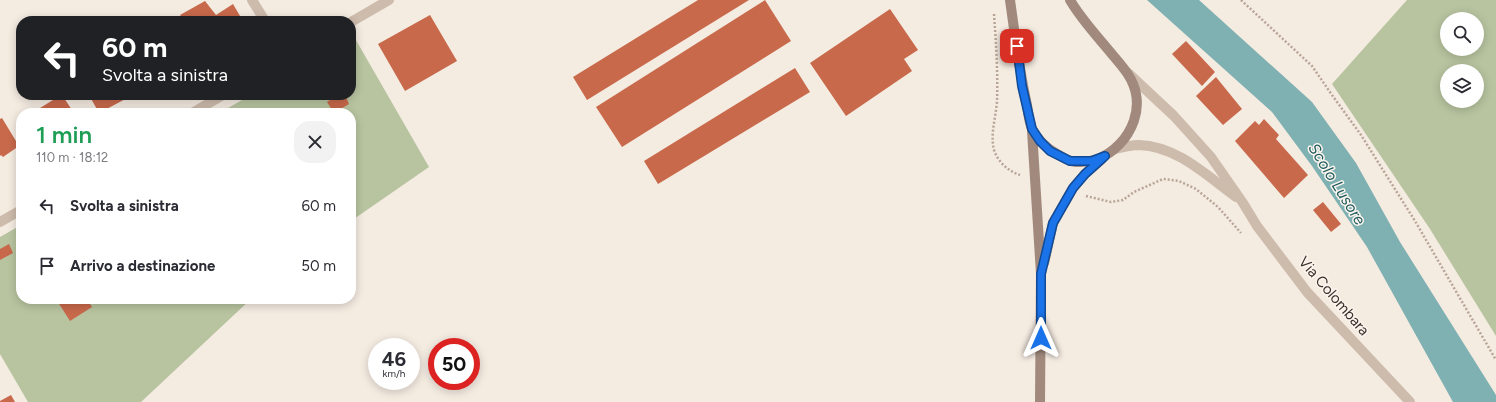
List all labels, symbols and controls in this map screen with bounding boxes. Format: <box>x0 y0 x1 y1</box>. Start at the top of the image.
map controls <box>1440 12 1484 108</box>
button: search <box>1440 12 1484 56</box>
pin <box>1000 29 1034 63</box>
text: 60 m <box>102 30 167 64</box>
icon: left <box>36 32 88 84</box>
icon: arrive <box>1006 35 1028 57</box>
text: Svolta a sinistra <box>102 64 228 86</box>
button: layers <box>1440 64 1484 108</box>
text: 1 min <box>36 120 92 149</box>
button: close <box>294 121 336 163</box>
water label: Scolo Lusore <box>1304 140 1370 229</box>
text: 110 m · 18:12 <box>36 150 108 165</box>
icon: left <box>36 195 58 217</box>
text: Svolta a sinistra <box>70 197 179 215</box>
text: 60 m <box>301 197 336 215</box>
street label: Via Colombara <box>1295 253 1373 339</box>
icon: arrive <box>36 255 58 277</box>
text: Arrivo a destinazione <box>70 257 215 275</box>
text: 50 m <box>301 257 336 275</box>
position arrow <box>1020 317 1062 359</box>
speed limit sign: 50 <box>428 338 480 390</box>
text: 46 <box>382 347 406 371</box>
text: km/h <box>383 367 405 380</box>

